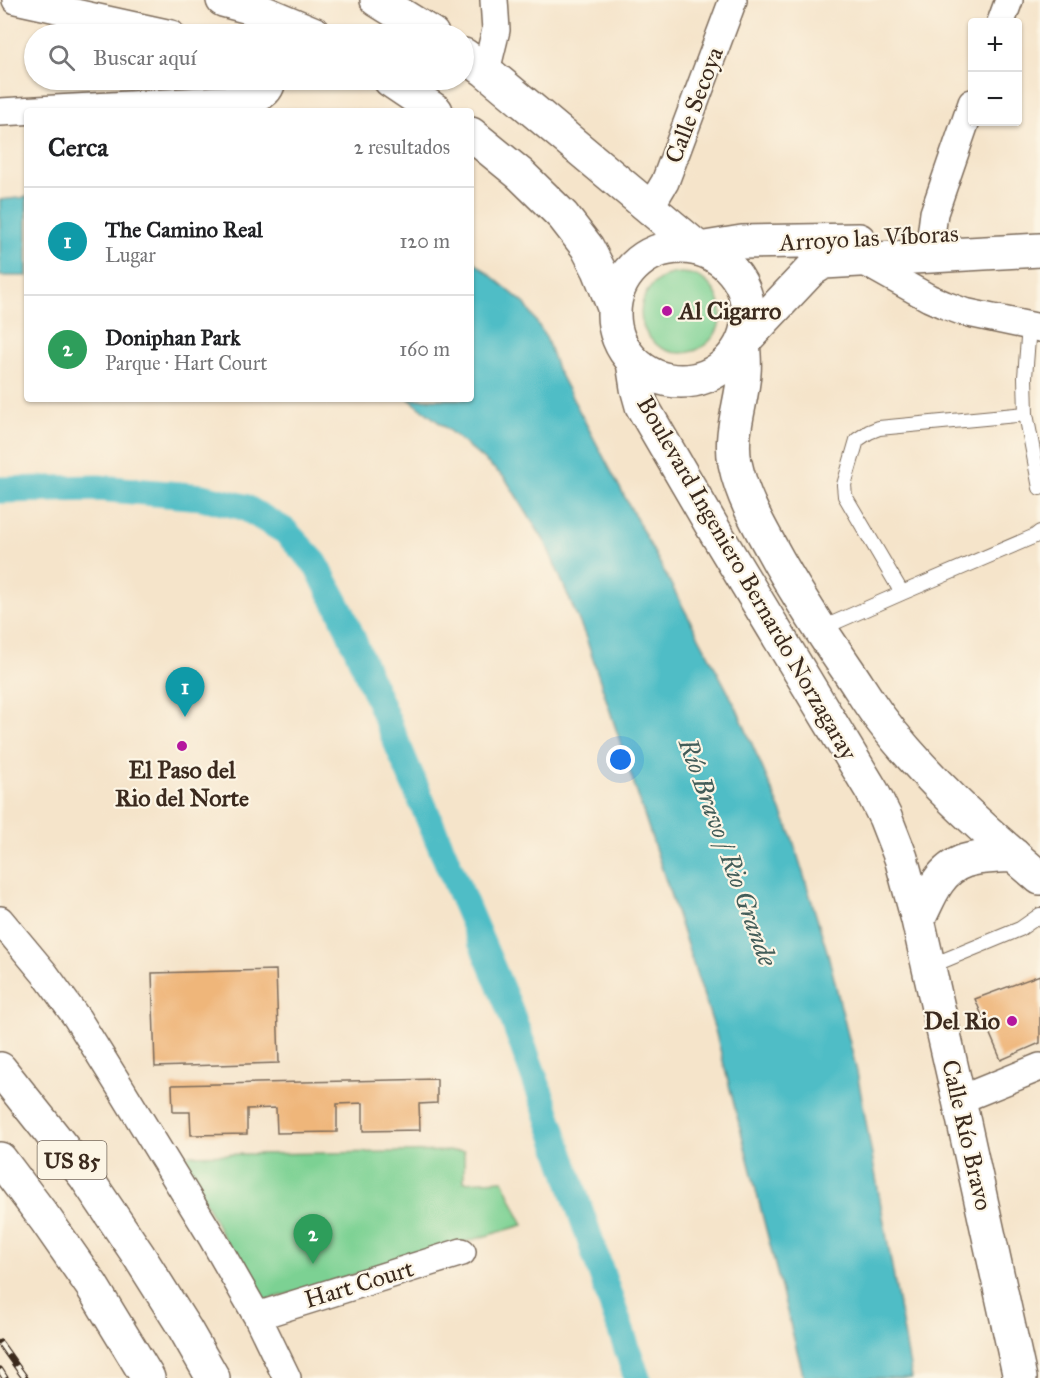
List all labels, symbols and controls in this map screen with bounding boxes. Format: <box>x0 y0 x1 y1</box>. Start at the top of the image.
map controls <box>968 18 1022 126</box>
button: + <box>968 18 1022 72</box>
search box <box>24 24 474 90</box>
icon: search <box>45 41 78 74</box>
street label: Calle Secoya <box>658 42 730 167</box>
text: Buscar aquí <box>93 44 196 71</box>
button: − <box>968 72 1022 126</box>
text: Cerca <box>48 131 108 163</box>
text: 2 resultados <box>354 135 450 159</box>
text: The Camino Real <box>105 216 263 243</box>
street label: Arroyo las Víboras <box>778 218 959 258</box>
text: 1 <box>64 229 71 253</box>
text: 120 m <box>399 229 450 253</box>
text: Lugar <box>105 243 156 267</box>
place label: Al Cigarro <box>677 296 781 326</box>
marker: Al Cigarro <box>660 304 674 318</box>
text: Doniphan Park <box>105 324 240 351</box>
text: 2 <box>63 337 72 361</box>
text: 160 m <box>399 337 450 361</box>
text: Parque · Hart Court <box>105 351 267 375</box>
street label: Boulevard Ingeniero Bernardo Norzagaray <box>630 391 864 766</box>
pin: 1 <box>166 668 204 717</box>
water label: Río Bravo / Rio Grande <box>672 733 785 971</box>
marker: El Paso del Rio del Norte <box>175 739 189 753</box>
your location <box>606 745 635 774</box>
place label: El Paso del Rio del Norte <box>115 755 249 813</box>
place label: Del Rio <box>924 1006 1000 1036</box>
marker: Del Rio <box>1005 1014 1019 1028</box>
street label: Calle Río Bravo <box>935 1057 999 1213</box>
road number: US 85 <box>38 1141 106 1179</box>
pin: 2 <box>294 1214 332 1264</box>
street label: Hart Court <box>301 1253 418 1315</box>

